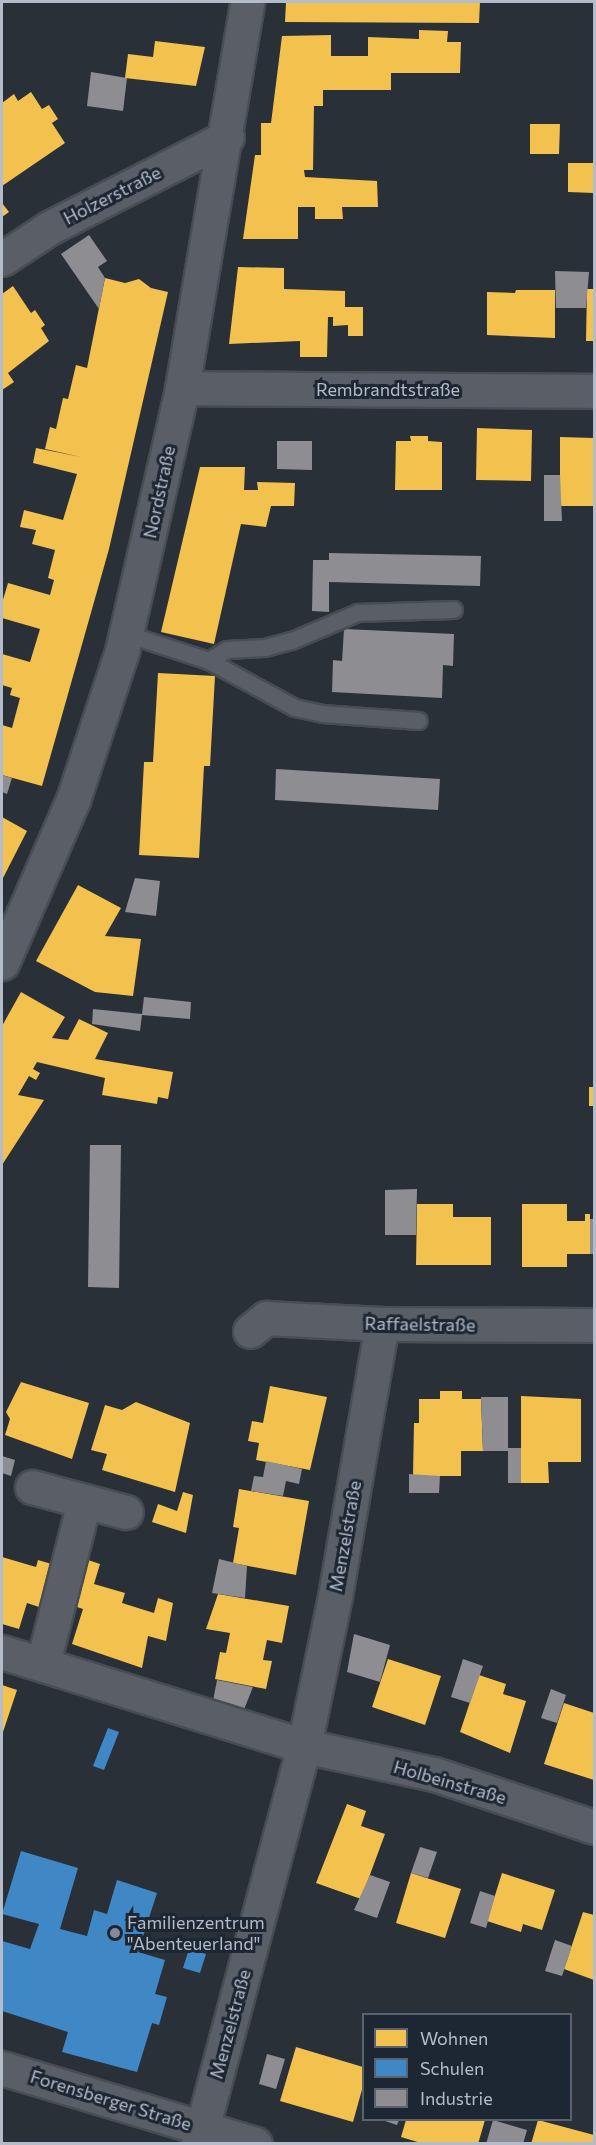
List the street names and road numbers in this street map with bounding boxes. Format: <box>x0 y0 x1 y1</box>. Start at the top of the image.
street label: Holzerstraße <box>60 161 164 229</box>
street label: Rembrandtstraße <box>316 378 460 400</box>
street label: Nordstraße <box>139 444 179 540</box>
street label: Raffaelstraße <box>364 1312 476 1336</box>
street label: Menzelstraße <box>325 1479 365 1593</box>
street label: Holbeinstraße <box>391 1756 509 1808</box>
street label: Menzelstraße <box>205 1967 255 2081</box>
street label: Forensberger Straße <box>28 2065 194 2135</box>

